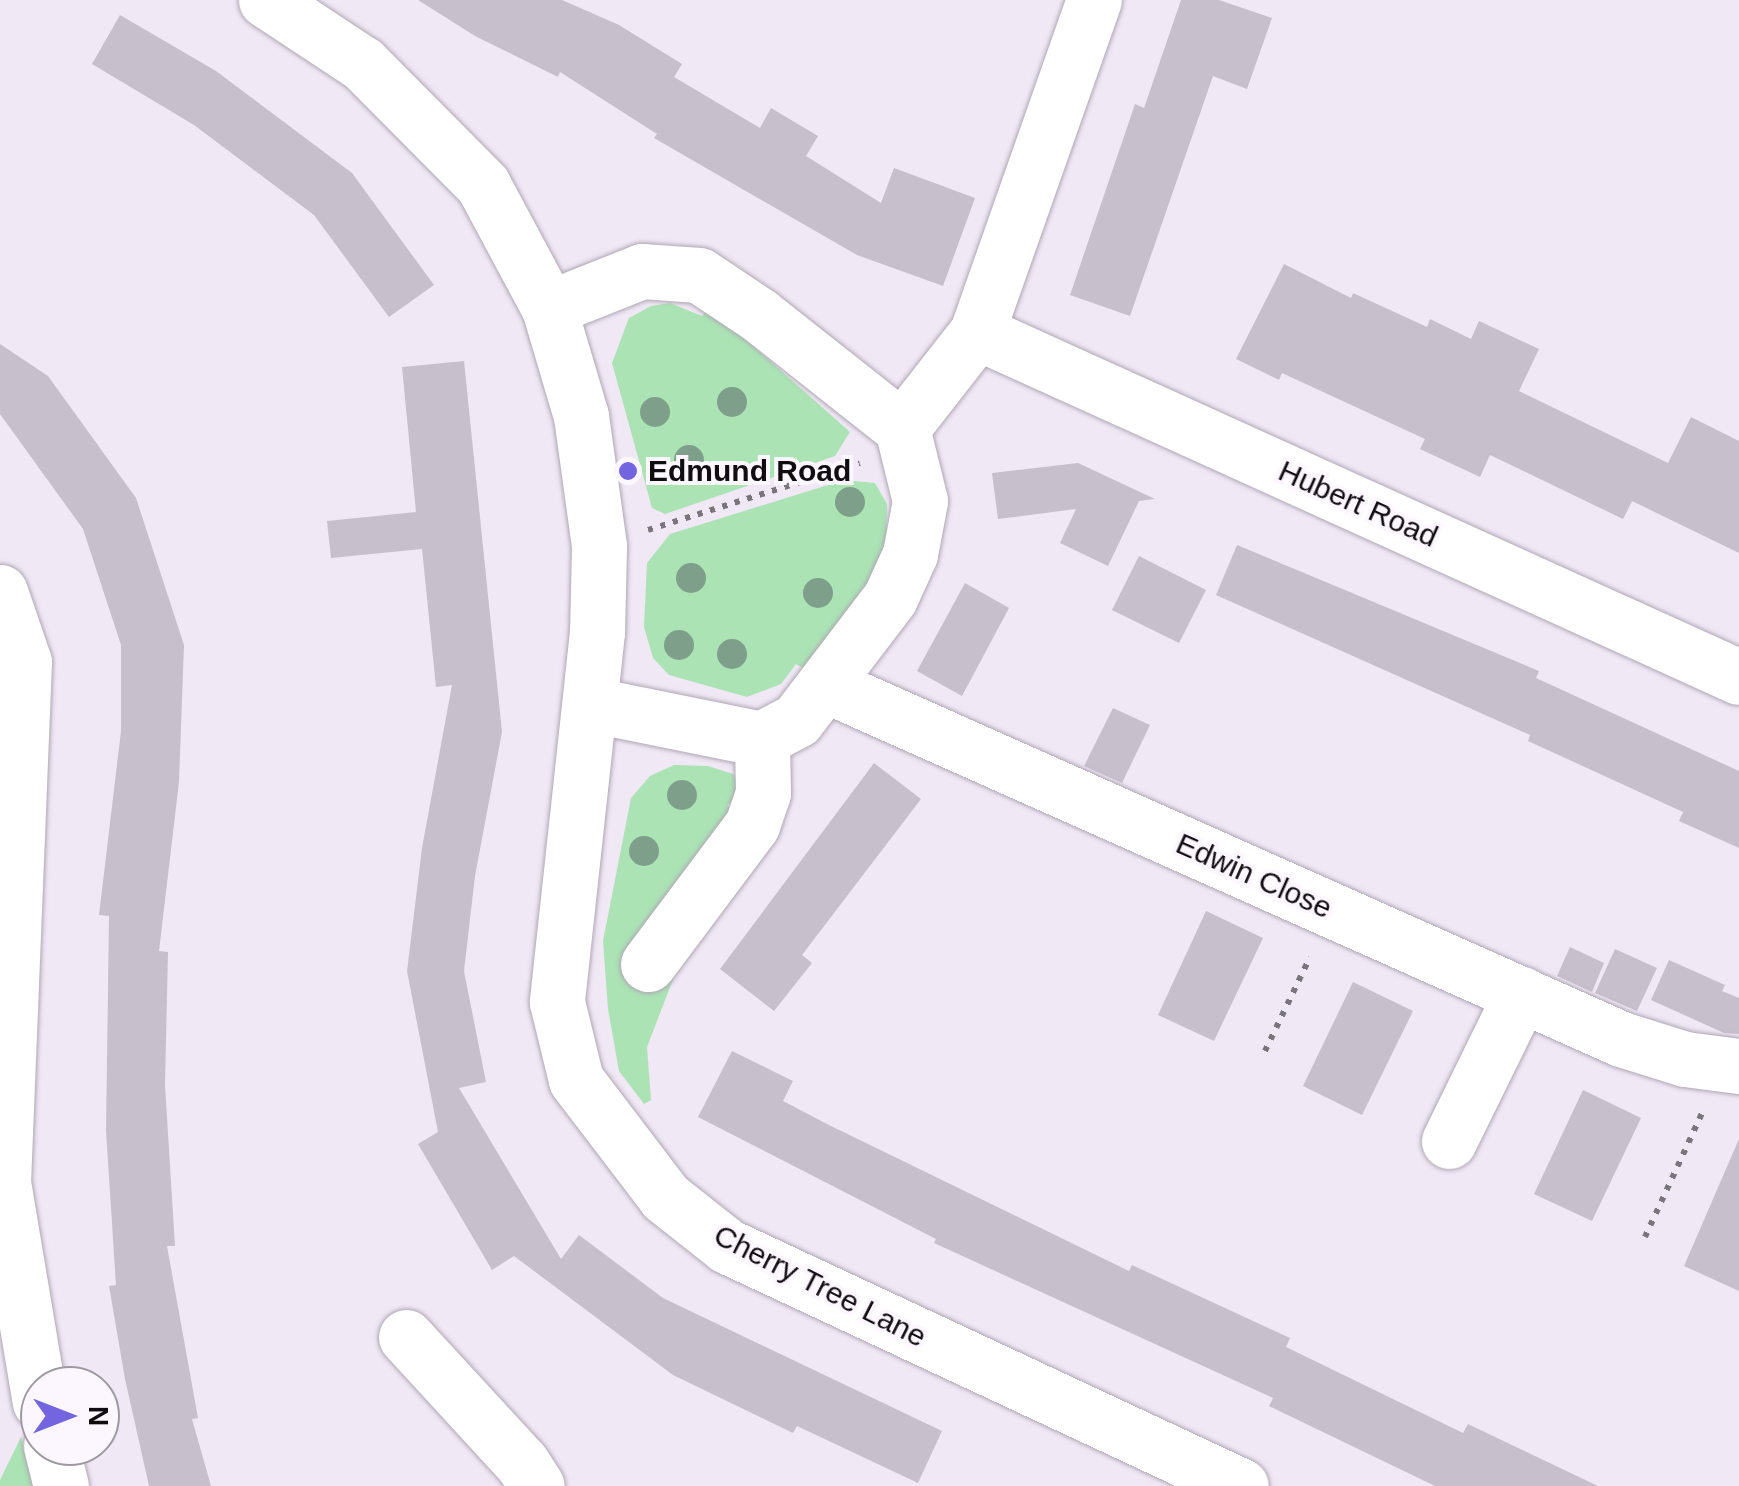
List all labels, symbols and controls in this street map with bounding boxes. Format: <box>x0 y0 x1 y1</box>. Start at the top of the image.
place label: Edmund Road <box>648 453 851 489</box>
street label: Hubert Road <box>1273 453 1443 555</box>
marker: Edmund Road <box>617 460 639 482</box>
street label: Edwin Close <box>1171 826 1337 926</box>
street label: Cherry Tree Lane <box>708 1217 932 1355</box>
north arrow <box>20 1366 120 1466</box>
text: N <box>83 1406 114 1426</box>

